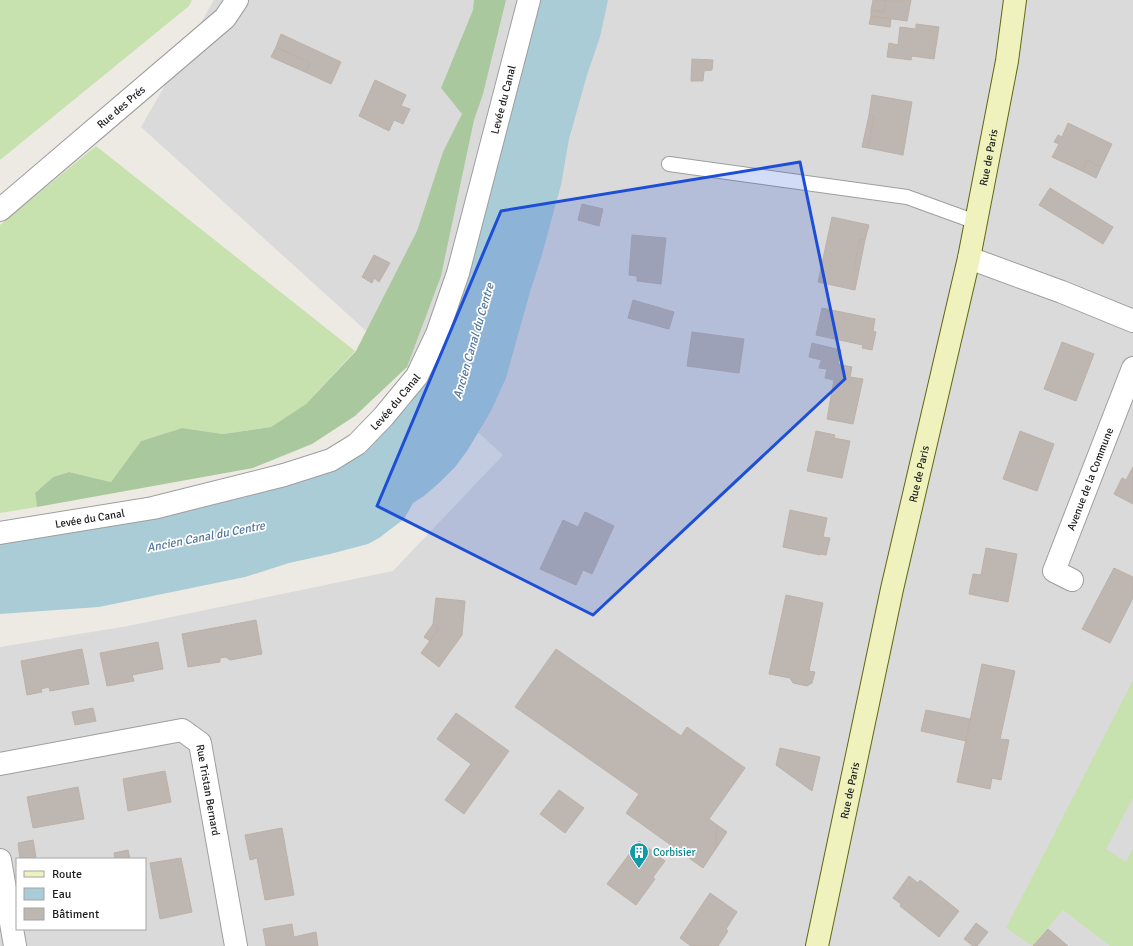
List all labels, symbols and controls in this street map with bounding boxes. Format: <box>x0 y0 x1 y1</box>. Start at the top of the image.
street label: Levée du Canal <box>488 64 518 135</box>
street label: Rue des Prés <box>94 83 148 131</box>
street label: Rue de Paris <box>977 128 1000 187</box>
water label: Ancien Canal du Centre <box>450 280 498 401</box>
street label: Levée du Canal <box>367 371 423 433</box>
street label: Avenue de la Commune <box>1064 426 1116 532</box>
street label: Rue de Paris <box>906 444 932 503</box>
street label: Levée du Canal <box>54 506 126 530</box>
water label: Ancien Canal du Centre <box>146 518 267 556</box>
street label: Rue Tristan Bernard <box>194 743 223 837</box>
street label: Rue de Paris <box>837 761 862 820</box>
building icon: Corbisier <box>628 841 650 869</box>
place label: Corbisier <box>653 846 695 859</box>
legend <box>16 858 146 930</box>
text: Route <box>52 867 82 882</box>
text: Eau <box>52 887 71 902</box>
text: Bâtiment <box>52 907 99 922</box>

